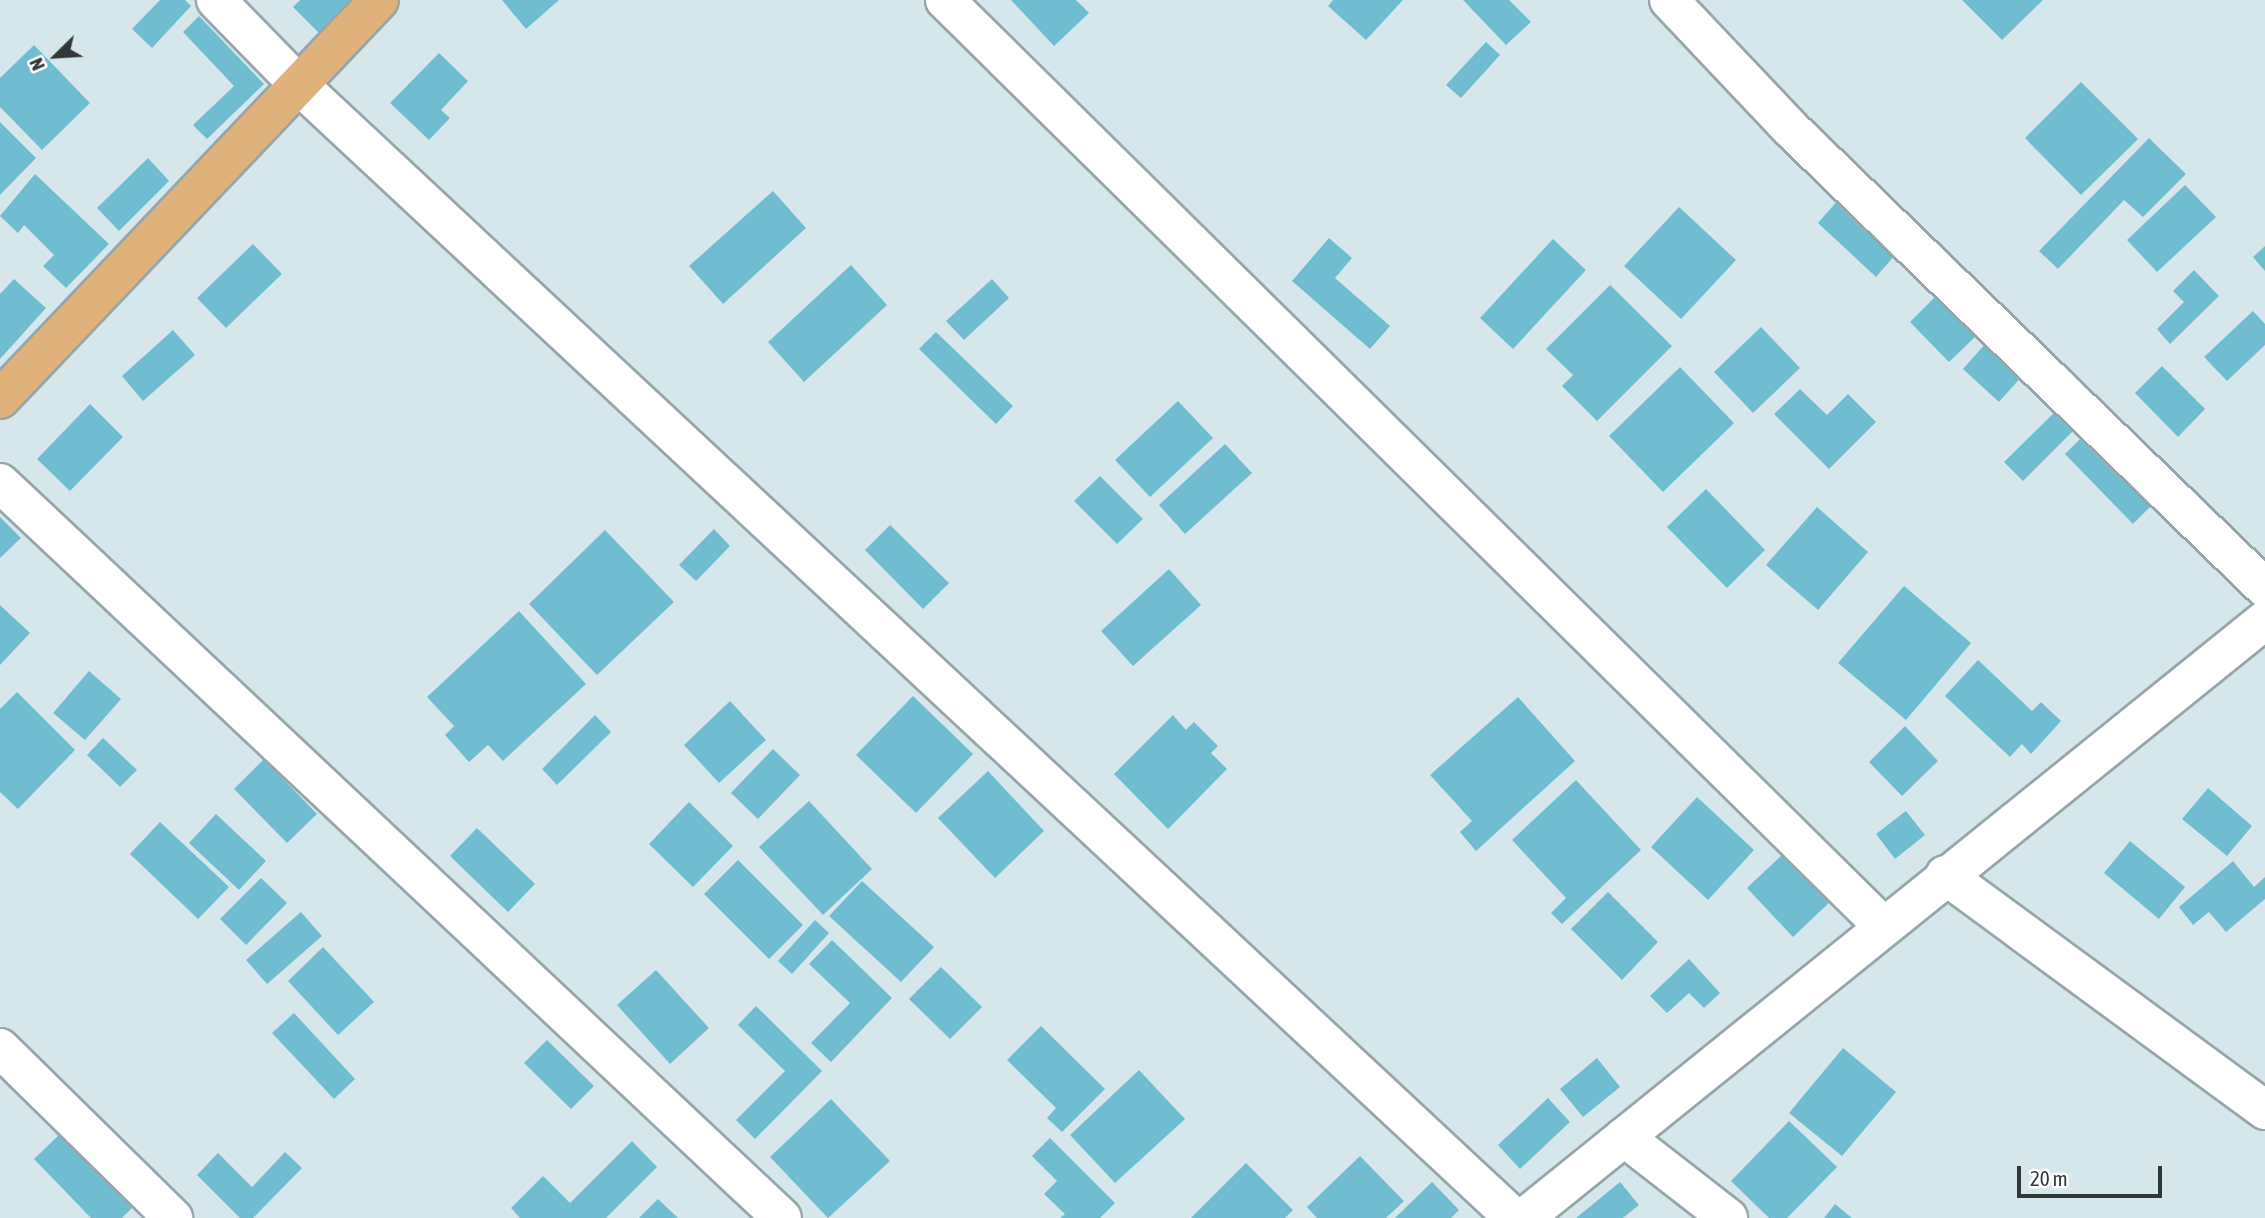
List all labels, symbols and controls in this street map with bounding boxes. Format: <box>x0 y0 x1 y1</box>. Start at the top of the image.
north arrow <box>21 21 91 91</box>
text: N <box>24 55 49 74</box>
scale bar <box>2020 1152 2165 1196</box>
text: 20 m <box>2030 1166 2068 1190</box>

